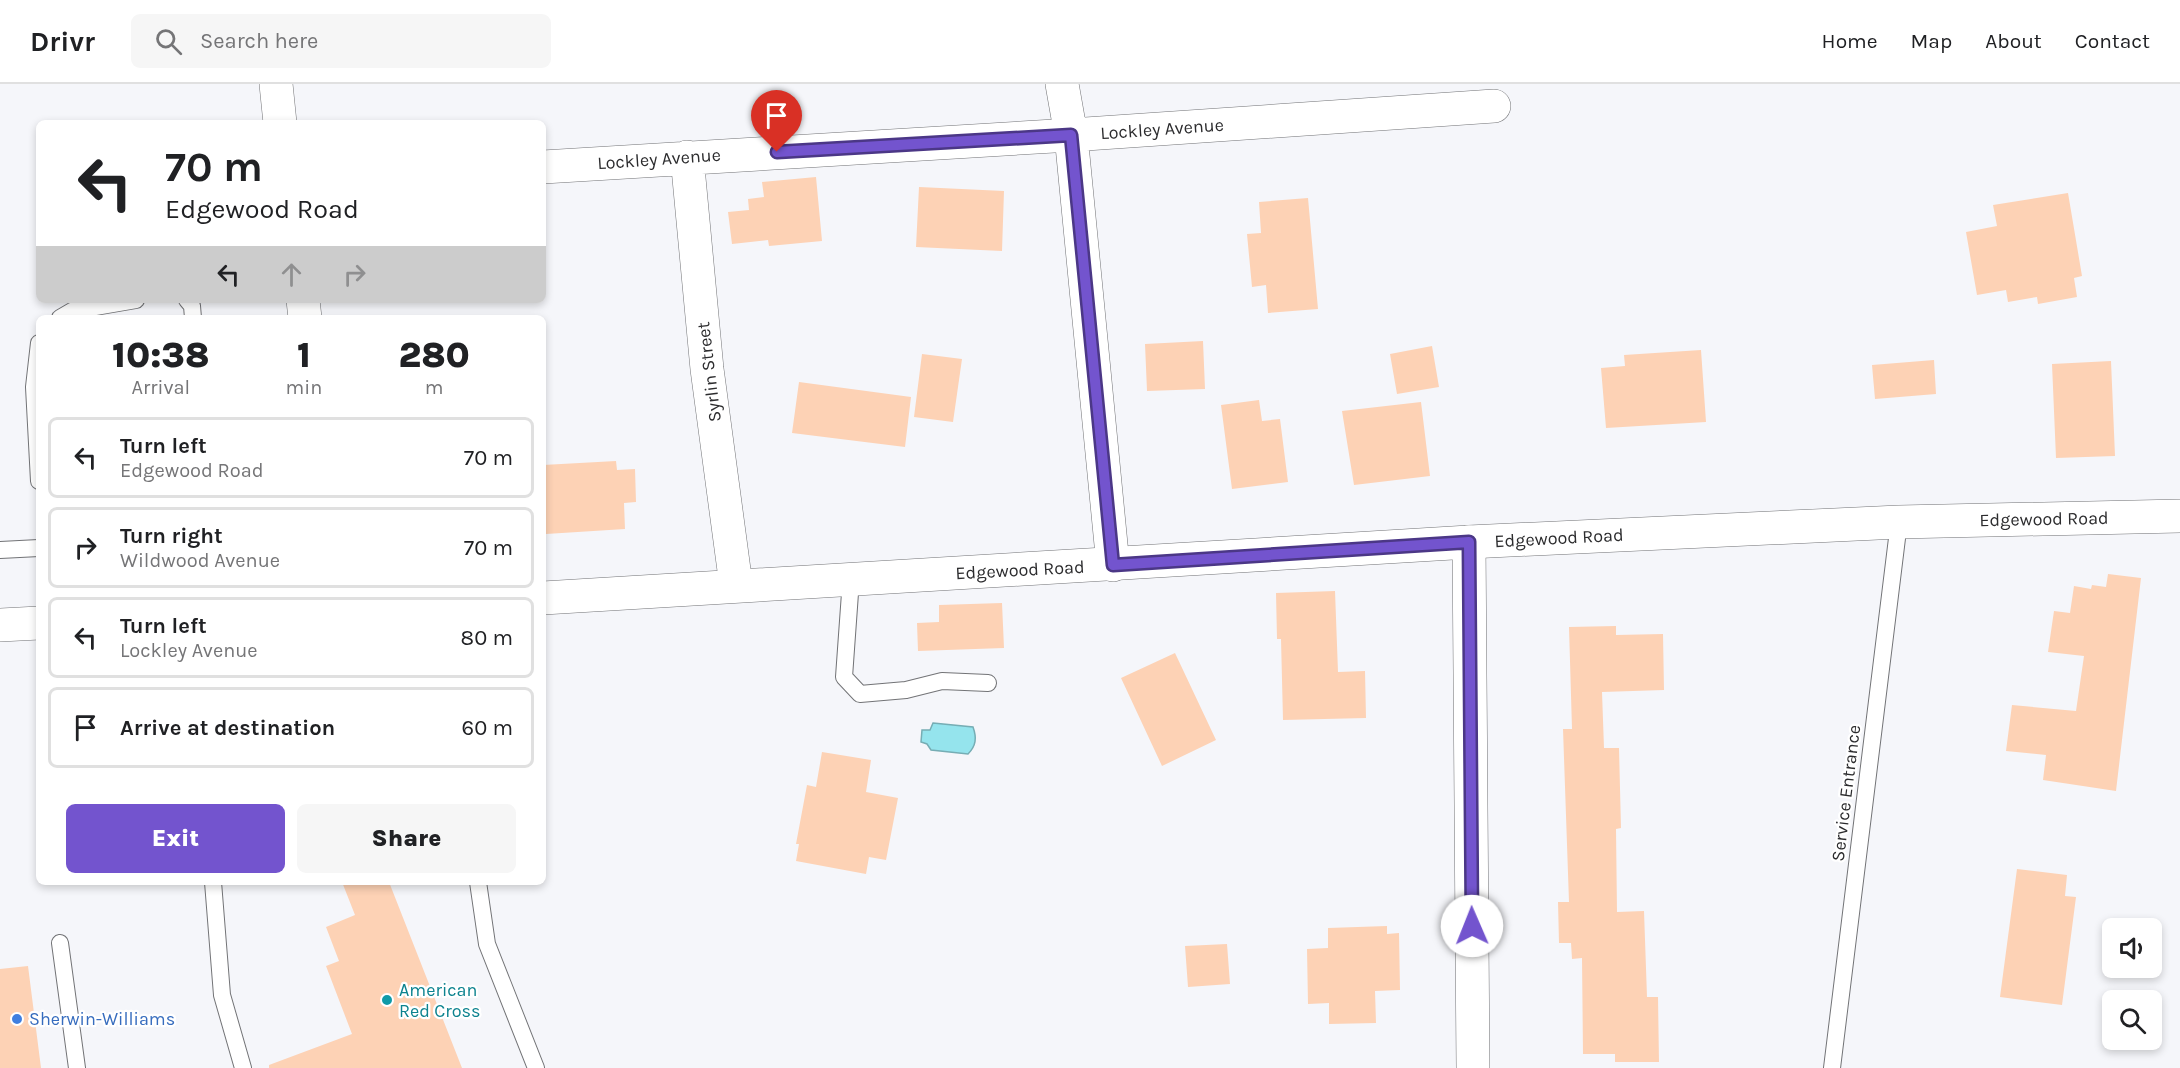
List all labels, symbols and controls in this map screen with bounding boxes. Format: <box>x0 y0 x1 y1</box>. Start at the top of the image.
search box <box>131 14 551 68</box>
text: Drivr <box>30 25 95 58</box>
icon: search <box>152 25 185 58</box>
text: Search here <box>200 28 318 54</box>
text: Home <box>1822 29 1878 53</box>
text: Map <box>1911 29 1952 53</box>
text: About <box>1985 29 2042 53</box>
text: Contact <box>2075 29 2150 53</box>
pin <box>751 90 802 152</box>
icon: arrive <box>760 99 793 132</box>
street label: Lockley Avenue <box>1099 114 1225 144</box>
text: 70 m <box>165 142 263 192</box>
icon: left <box>66 144 144 222</box>
street label: Lockley Avenue <box>596 144 722 174</box>
text: Edgewood Road <box>165 193 359 225</box>
icon: left <box>212 258 245 291</box>
icon: ahead <box>275 258 308 291</box>
icon: right <box>338 258 371 291</box>
street label: Syrlin Street <box>692 320 726 423</box>
text: 10:38 <box>112 334 209 376</box>
text: 1 <box>297 334 311 376</box>
text: 280 <box>398 334 470 376</box>
text: Arrival <box>131 376 190 399</box>
text: min <box>286 376 322 399</box>
text: m <box>425 376 443 399</box>
text: Turn left <box>120 433 207 459</box>
icon: left <box>69 441 102 474</box>
text: 70 m <box>464 445 513 471</box>
text: Edgewood Road <box>120 459 264 482</box>
street label: Edgewood Road <box>1979 507 2109 531</box>
text: Turn right <box>120 523 223 549</box>
street label: Edgewood Road <box>1494 524 1624 552</box>
icon: right <box>69 531 102 564</box>
text: 70 m <box>464 535 513 561</box>
text: Wildwood Avenue <box>120 549 280 572</box>
street label: Edgewood Road <box>955 556 1085 584</box>
text: Turn left <box>120 613 207 639</box>
icon: left <box>69 621 102 654</box>
text: 80 m <box>461 625 513 651</box>
text: Lockley Avenue <box>120 639 258 662</box>
icon: arrive <box>69 711 102 744</box>
text: Arrive at destination <box>120 715 335 741</box>
text: 60 m <box>462 715 513 741</box>
street label: Service Entrance <box>1827 723 1865 863</box>
button: Exit <box>66 804 285 873</box>
button: Share <box>297 804 516 873</box>
position arrow <box>1440 894 1504 958</box>
map controls <box>2102 918 2162 1050</box>
button: sound <box>2102 918 2162 978</box>
place label: American Red Cross <box>399 979 481 1022</box>
button: search <box>2102 990 2162 1050</box>
marker: American Red Cross <box>380 993 394 1007</box>
place label: Sherwin-Williams <box>29 1008 175 1030</box>
marker: Sherwin-Williams <box>10 1012 24 1026</box>

